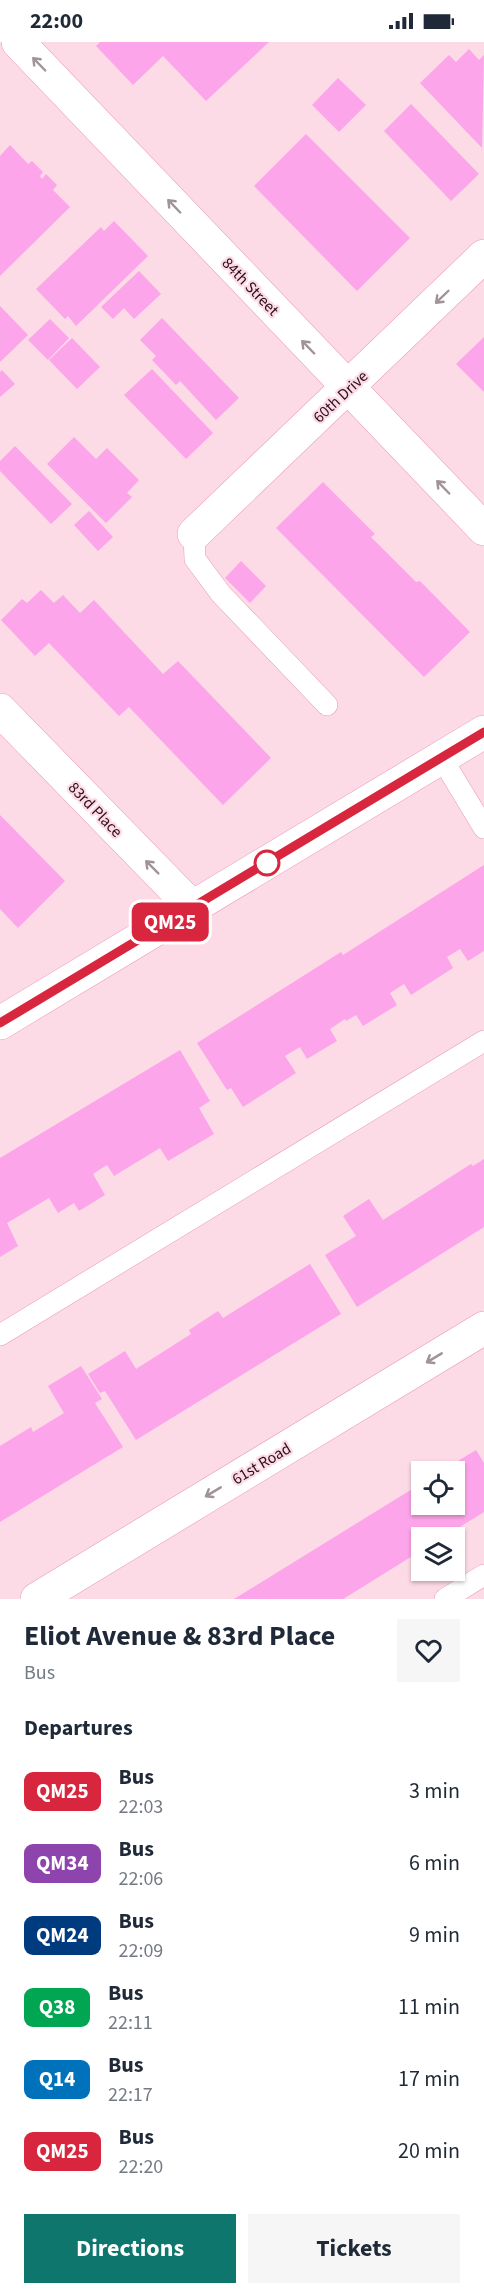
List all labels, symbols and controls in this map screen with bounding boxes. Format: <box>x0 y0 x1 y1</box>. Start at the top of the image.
text: 22:00 <box>30 5 83 37</box>
one-way arrow <box>32 57 47 72</box>
one-way arrow <box>167 198 181 213</box>
street label: 84th Street <box>217 253 284 321</box>
one-way arrow <box>435 290 450 304</box>
one-way arrow <box>301 339 315 354</box>
street label: 60th Drive <box>308 365 373 428</box>
one-way arrow <box>436 480 451 495</box>
street label: 83rd Place <box>63 777 127 842</box>
unlabelled marker <box>254 850 280 876</box>
one-way arrow <box>144 859 159 874</box>
line badge: QM25 <box>128 902 212 942</box>
text: QM25 <box>144 907 196 937</box>
one-way arrow <box>426 1353 443 1365</box>
street label: 61st Road <box>228 1438 295 1490</box>
map controls <box>411 1461 465 1581</box>
button: locate <box>411 1461 465 1515</box>
one-way arrow <box>205 1487 222 1499</box>
button: layers <box>411 1527 465 1581</box>
text: Eliot Avenue & 83rd Place <box>24 1616 335 1656</box>
button: heart <box>397 1619 460 1682</box>
text: Bus <box>24 1659 55 1687</box>
text: Departures <box>24 1712 133 1744</box>
text: Bus <box>119 1761 154 1793</box>
text: 3 min <box>409 1775 460 1807</box>
text: QM25 <box>36 1776 89 1806</box>
text: 22:03 <box>119 1793 163 1821</box>
text: Bus <box>119 1833 154 1865</box>
text: 6 min <box>409 1847 460 1879</box>
text: QM34 <box>36 1848 89 1878</box>
text: 22:06 <box>119 1865 163 1893</box>
text: Bus <box>119 1905 154 1937</box>
text: 9 min <box>409 1919 460 1951</box>
text: QM24 <box>36 1920 89 1950</box>
text: 22:09 <box>119 1937 163 1965</box>
text: Bus <box>108 1977 144 2009</box>
text: 11 min <box>398 1991 460 2023</box>
text: Q38 <box>39 1992 75 2022</box>
text: 22:11 <box>108 2009 153 2037</box>
text: Bus <box>108 2049 144 2081</box>
text: 17 min <box>398 2063 460 2095</box>
text: Q14 <box>39 2064 75 2094</box>
text: 22:17 <box>108 2081 153 2109</box>
text: Bus <box>119 2121 154 2153</box>
text: 20 min <box>398 2135 460 2167</box>
text: QM25 <box>36 2136 89 2166</box>
text: 22:20 <box>119 2153 163 2181</box>
button: Directions <box>24 2214 236 2283</box>
button: Tickets <box>248 2214 460 2283</box>

